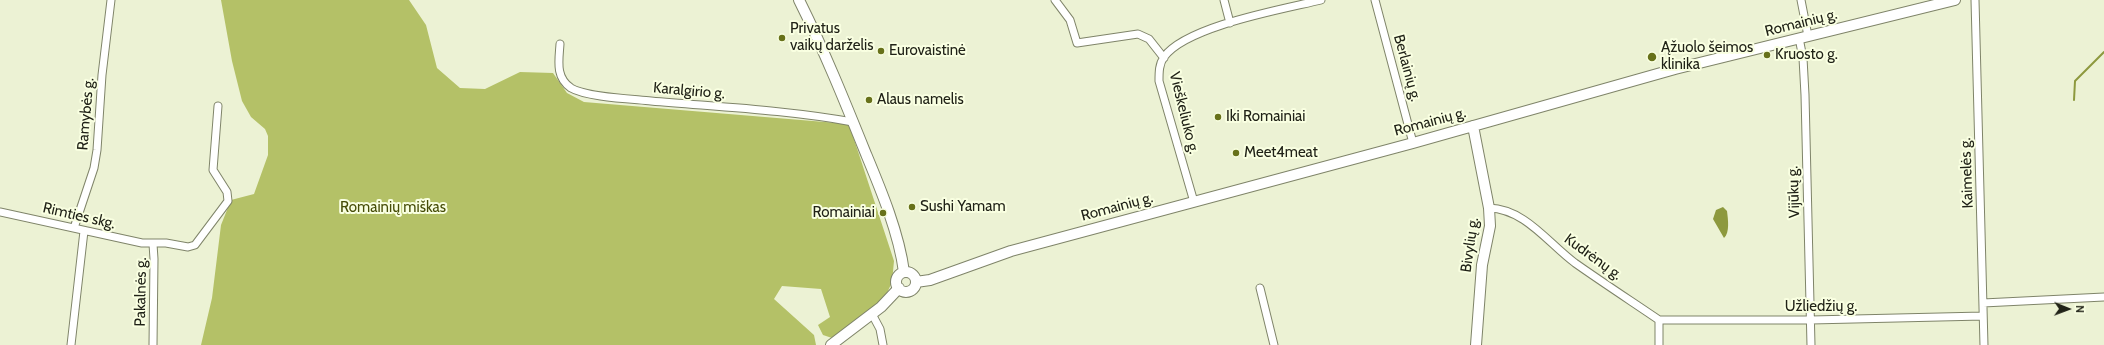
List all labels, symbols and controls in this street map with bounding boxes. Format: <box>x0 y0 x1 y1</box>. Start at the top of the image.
street label: Romainių g. <box>1763 5 1839 41</box>
place label: Privatus vaikų darželis <box>790 20 873 55</box>
street label: Berlainių g. <box>1389 32 1425 104</box>
marker: Privatus vaikų darželis <box>777 33 787 43</box>
place label: Ąžuolo šeimos klinika <box>1661 39 1753 74</box>
place label: Eurovaistinė <box>889 42 966 60</box>
marker: Eurovaistinė <box>876 46 886 56</box>
place label: Kruosto g. <box>1775 46 1838 64</box>
marker: Kruosto g. <box>1762 50 1772 60</box>
marker: Ąžuolo šeimos klinika <box>1646 51 1658 63</box>
street label: Vieškeliuko g. <box>1165 70 1203 156</box>
street label: Ramybės g. <box>74 77 98 151</box>
street label: Karalgirio g. <box>652 79 726 103</box>
place label: Alaus namelis <box>877 91 964 109</box>
marker: Alaus namelis <box>864 95 874 105</box>
street label: Romainių g. <box>1392 104 1468 140</box>
place label: Iki Romainiai <box>1226 108 1305 126</box>
marker: Iki Romainiai <box>1213 112 1223 122</box>
street label: Kaimelės g. <box>1957 137 1977 209</box>
place label: Meet4meat <box>1244 144 1318 162</box>
marker: Meet4meat <box>1231 148 1241 158</box>
street label: Vijūkų g. <box>1784 165 1804 219</box>
street label: Romainių g. <box>1079 189 1155 225</box>
place label: Sushi Yamam <box>920 198 1006 216</box>
street label: Rimties skg. <box>41 199 117 233</box>
park label: Romainių miškas <box>340 199 446 217</box>
marker: Sushi Yamam <box>907 202 917 212</box>
place label: Romainiai <box>813 204 875 222</box>
marker: Romainiai <box>878 208 888 218</box>
street label: Bivylių g. <box>1457 216 1483 274</box>
street label: Kudrėnų g. <box>1561 230 1625 284</box>
street label: Pakalnės g. <box>131 257 151 327</box>
north arrow <box>2048 289 2088 329</box>
street label: Užliedžių g. <box>1785 298 1857 316</box>
text: N <box>2073 305 2087 313</box>

